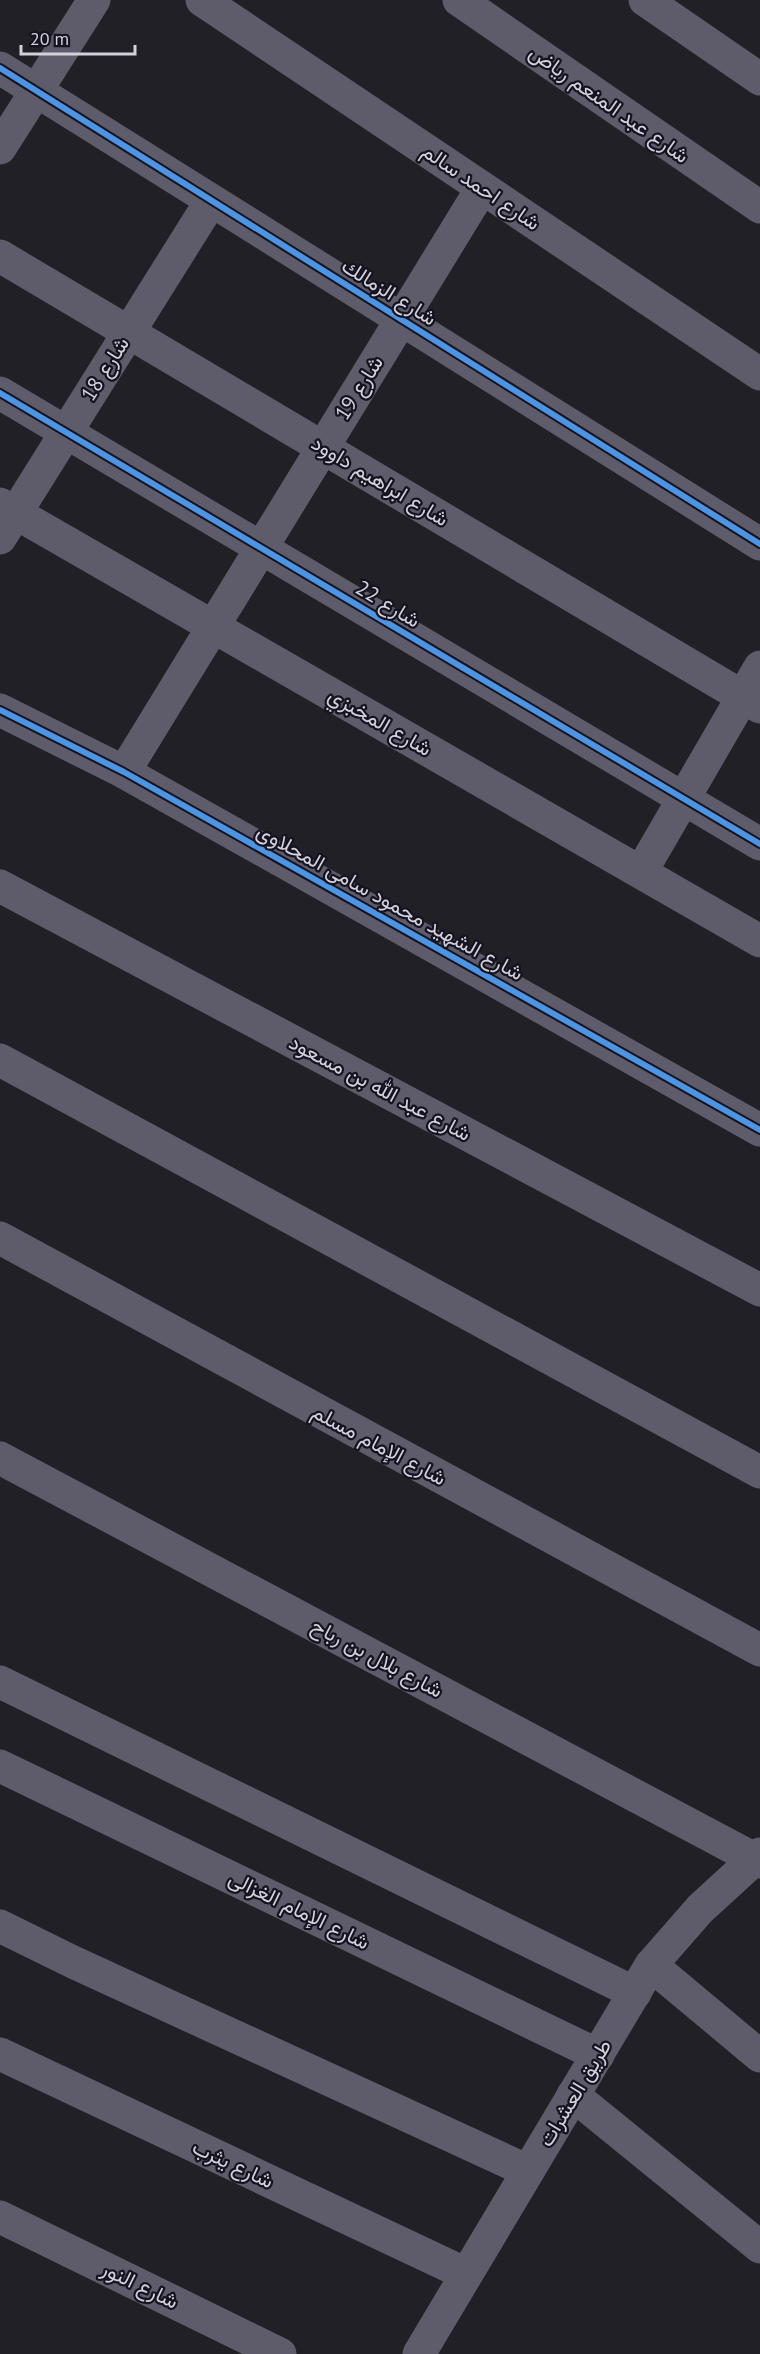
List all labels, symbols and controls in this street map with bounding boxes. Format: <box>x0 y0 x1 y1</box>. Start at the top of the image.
scale bar <box>21 18 135 56</box>
text: 20 m <box>30 27 69 50</box>
street label: شارع عبد المنعم رياض <box>523 38 695 170</box>
street label: شارع احمد سالم <box>416 137 546 237</box>
street label: شارع الزمالك <box>336 252 442 332</box>
street label: شارع 18 <box>74 332 136 406</box>
street label: شارع 19 <box>328 351 390 425</box>
street label: شارع ابراهيم داوود <box>306 429 454 533</box>
street label: شارع 22 <box>350 574 426 634</box>
street label: شارع المخبزي <box>322 681 437 766</box>
street label: شارع الشهيد محمود سامى المحلاوى <box>252 817 528 987</box>
street label: شارع عبد الله بن مسعود <box>284 1028 476 1148</box>
street label: شارع الإمام مسلم <box>307 1398 451 1492</box>
street label: شارع بلال بن رباح <box>306 1612 448 1704</box>
street label: شارع الإمام الغزالى <box>224 1864 374 1956</box>
street label: طريق العشرات <box>532 2034 617 2151</box>
street label: شارع يثرب <box>188 2133 278 2195</box>
street label: شارع النور <box>96 2254 183 2316</box>

